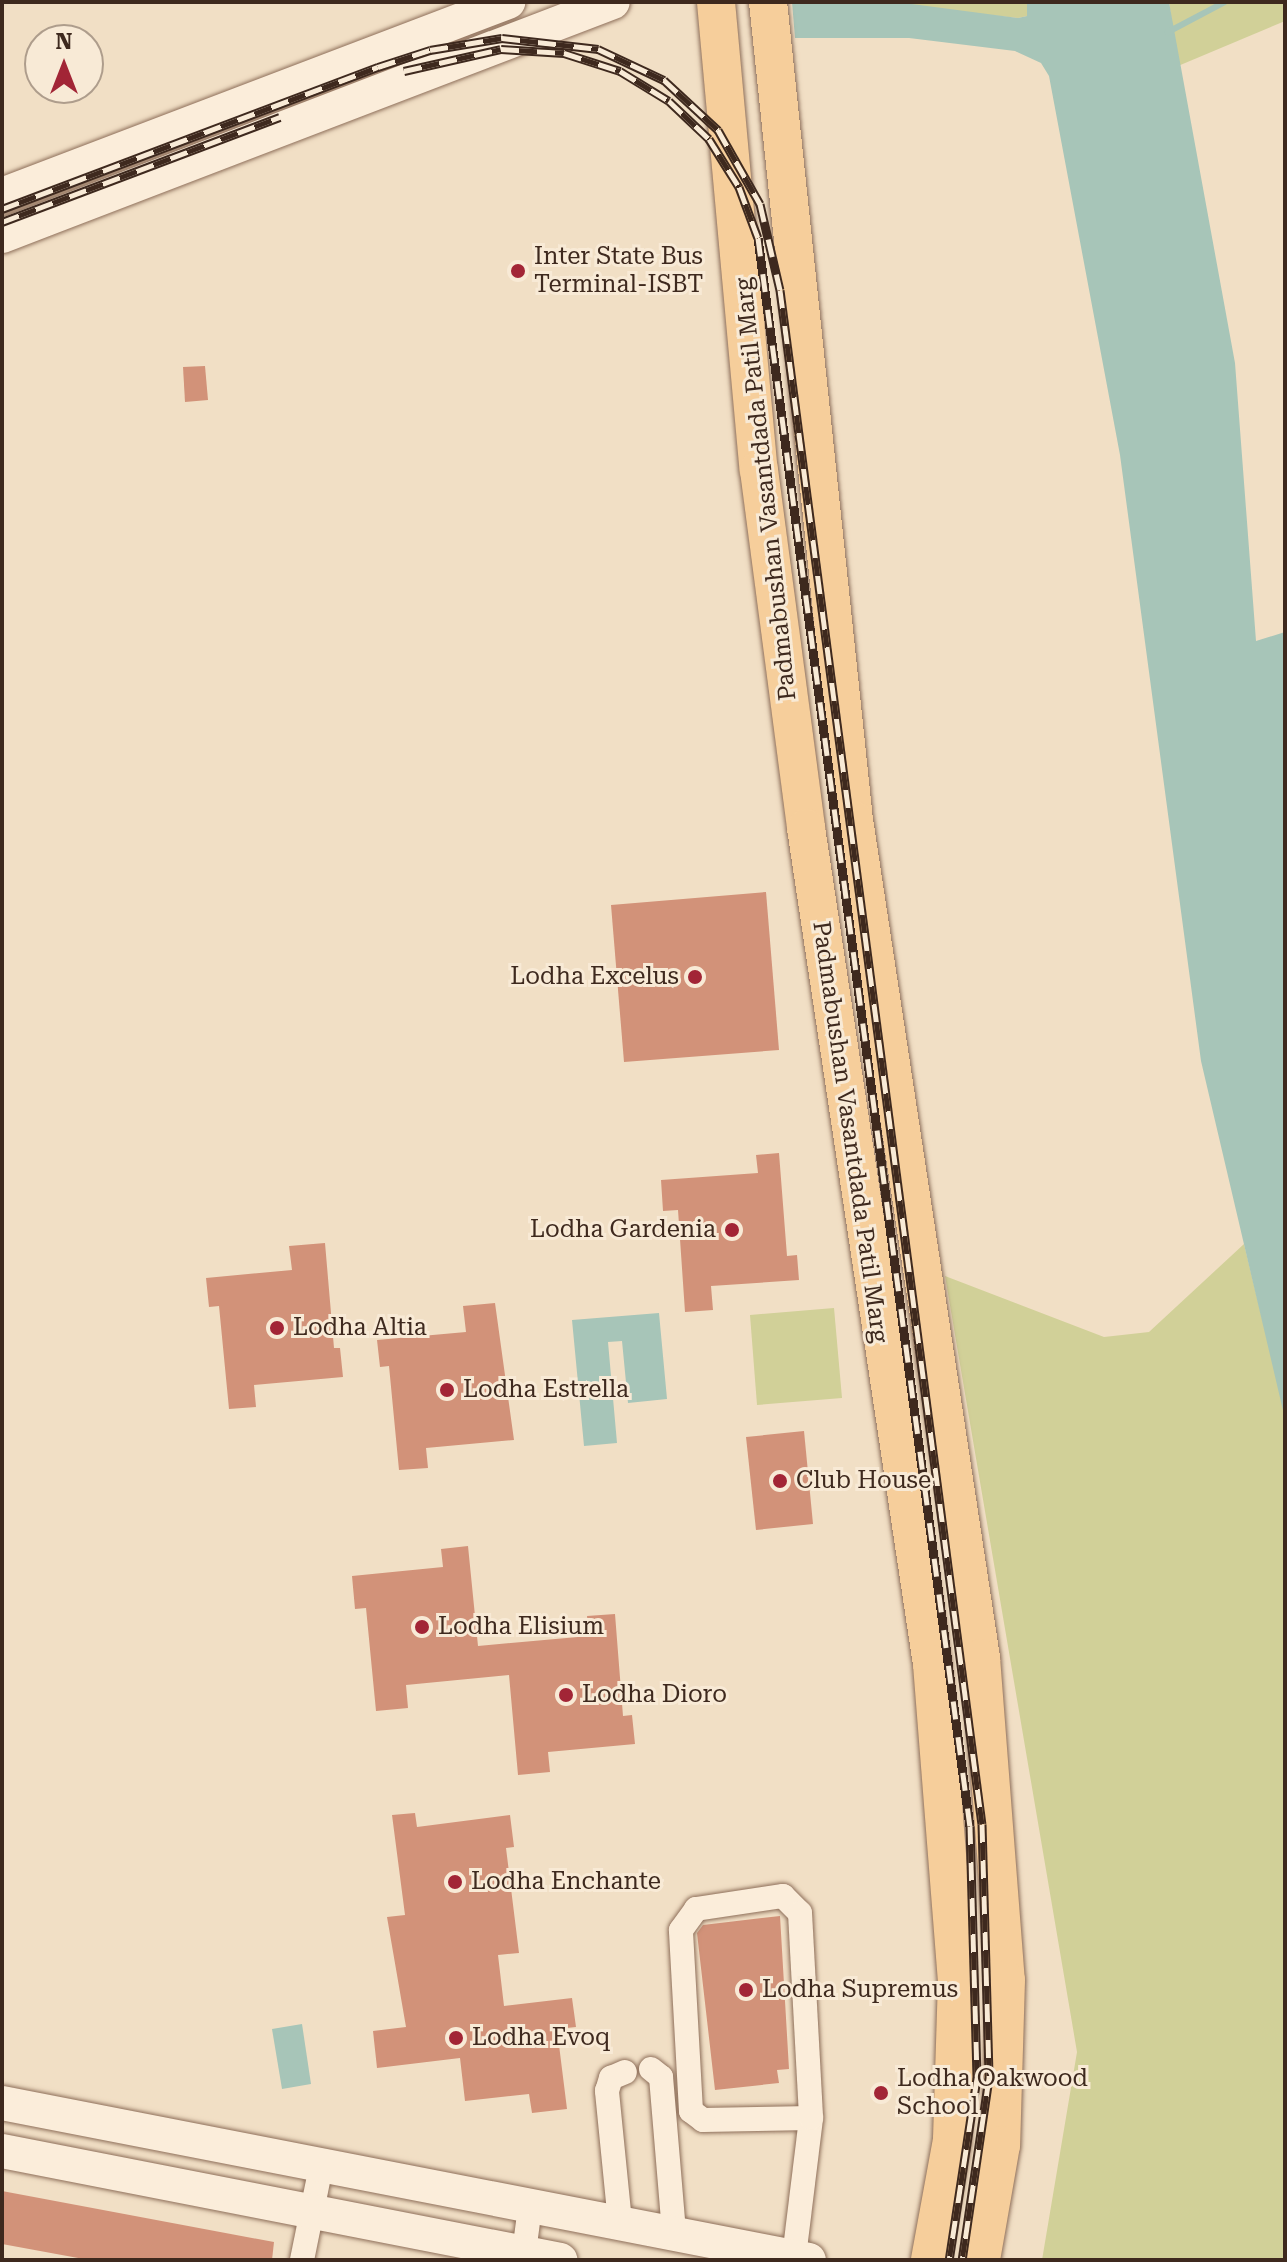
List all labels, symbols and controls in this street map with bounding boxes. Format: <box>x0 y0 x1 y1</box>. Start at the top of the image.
north arrow <box>24 24 104 104</box>
text: N <box>56 29 72 54</box>
place label: Inter State Bus Terminal-ISBT <box>534 243 703 299</box>
marker: Inter State Bus Terminal-ISBT <box>509 262 527 280</box>
street label: Padmabushan Vasantdada Patil Marg <box>729 276 803 702</box>
street label: Padmabushan Vasantdada Patil Marg <box>806 919 894 1345</box>
place label: Lodha Excelus <box>510 963 679 991</box>
marker: Lodha Excelus <box>686 968 704 986</box>
place label: Lodha Gardenia <box>530 1216 716 1244</box>
marker: Lodha Gardenia <box>723 1221 741 1239</box>
place label: Lodha Altia <box>293 1314 427 1342</box>
marker: Lodha Altia <box>268 1319 286 1337</box>
place label: Lodha Estrella <box>463 1376 629 1404</box>
marker: Lodha Estrella <box>438 1381 456 1399</box>
place label: Club House <box>796 1467 931 1495</box>
marker: Club House <box>771 1472 789 1490</box>
place label: Lodha Elisium <box>438 1613 604 1641</box>
marker: Lodha Elisium <box>413 1618 431 1636</box>
place label: Lodha Dioro <box>582 1681 727 1709</box>
marker: Lodha Dioro <box>557 1686 575 1704</box>
place label: Lodha Enchante <box>471 1868 661 1896</box>
marker: Lodha Enchante <box>446 1873 464 1891</box>
place label: Lodha Supremus <box>762 1976 958 2004</box>
marker: Lodha Supremus <box>737 1981 755 1999</box>
place label: Lodha Evoq <box>472 2024 610 2052</box>
marker: Lodha Evoq <box>447 2029 465 2047</box>
place label: Lodha Oakwood School <box>897 2065 1088 2121</box>
marker: Lodha Oakwood School <box>872 2084 890 2102</box>

